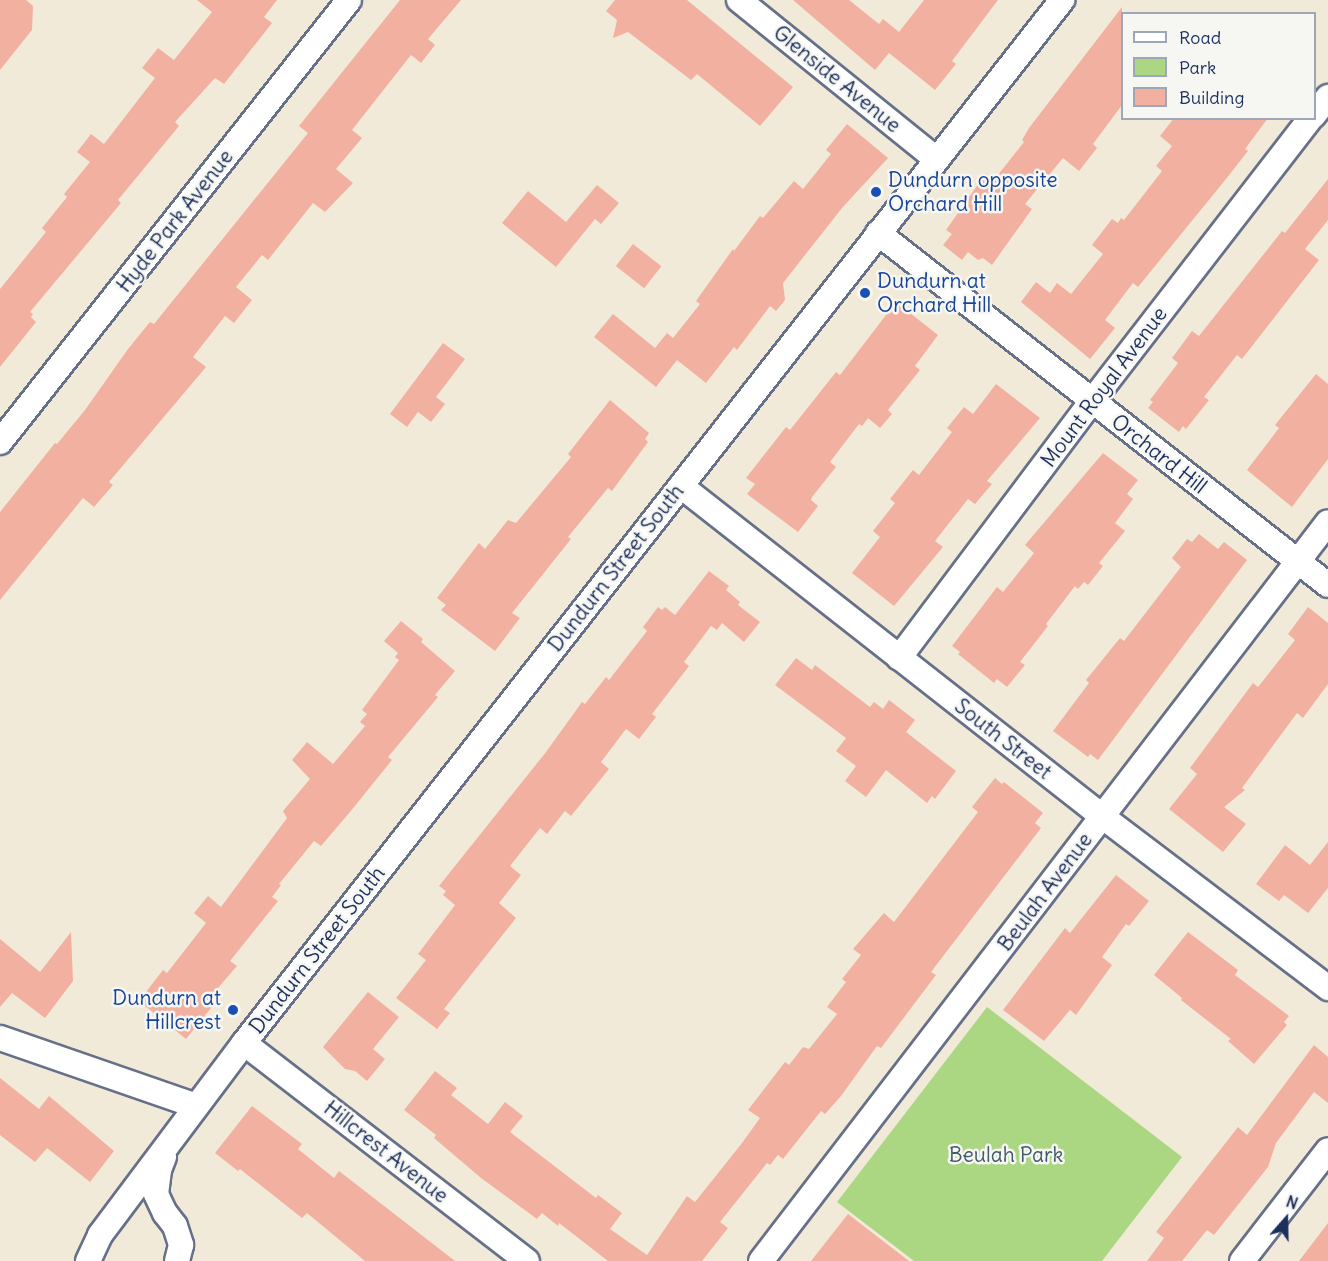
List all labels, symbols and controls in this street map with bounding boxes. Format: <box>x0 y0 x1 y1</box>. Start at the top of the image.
legend <box>1121 12 1316 120</box>
street label: Glenside Avenue <box>768 20 906 138</box>
text: Road <box>1179 26 1221 49</box>
text: Park <box>1179 56 1216 79</box>
text: Building <box>1179 86 1244 109</box>
street label: Hyde Park Avenue <box>111 145 239 297</box>
place label: Dundurn opposite Orchard Hill <box>888 167 1058 217</box>
marker: Dundurn opposite Orchard Hill <box>869 185 883 199</box>
place label: Dundurn at Orchard Hill <box>877 268 991 318</box>
marker: Dundurn at Orchard Hill <box>858 286 872 300</box>
street label: Mount Royal Avenue <box>1036 302 1172 472</box>
street label: Orchard Hill <box>1106 409 1212 499</box>
street label: Dundurn Street South <box>543 479 689 657</box>
street label: South Street <box>950 693 1056 785</box>
street label: Beulah Avenue <box>992 828 1098 956</box>
street label: Dundurn Street South <box>244 861 390 1039</box>
place label: Dundurn at Hillcrest <box>112 985 221 1035</box>
marker: Dundurn at Hillcrest <box>226 1003 240 1017</box>
street label: Hillcrest Avenue <box>319 1096 453 1208</box>
park label: Beulah Park <box>949 1142 1063 1168</box>
north arrow <box>1256 1189 1316 1249</box>
text: N <box>1284 1191 1301 1213</box>

